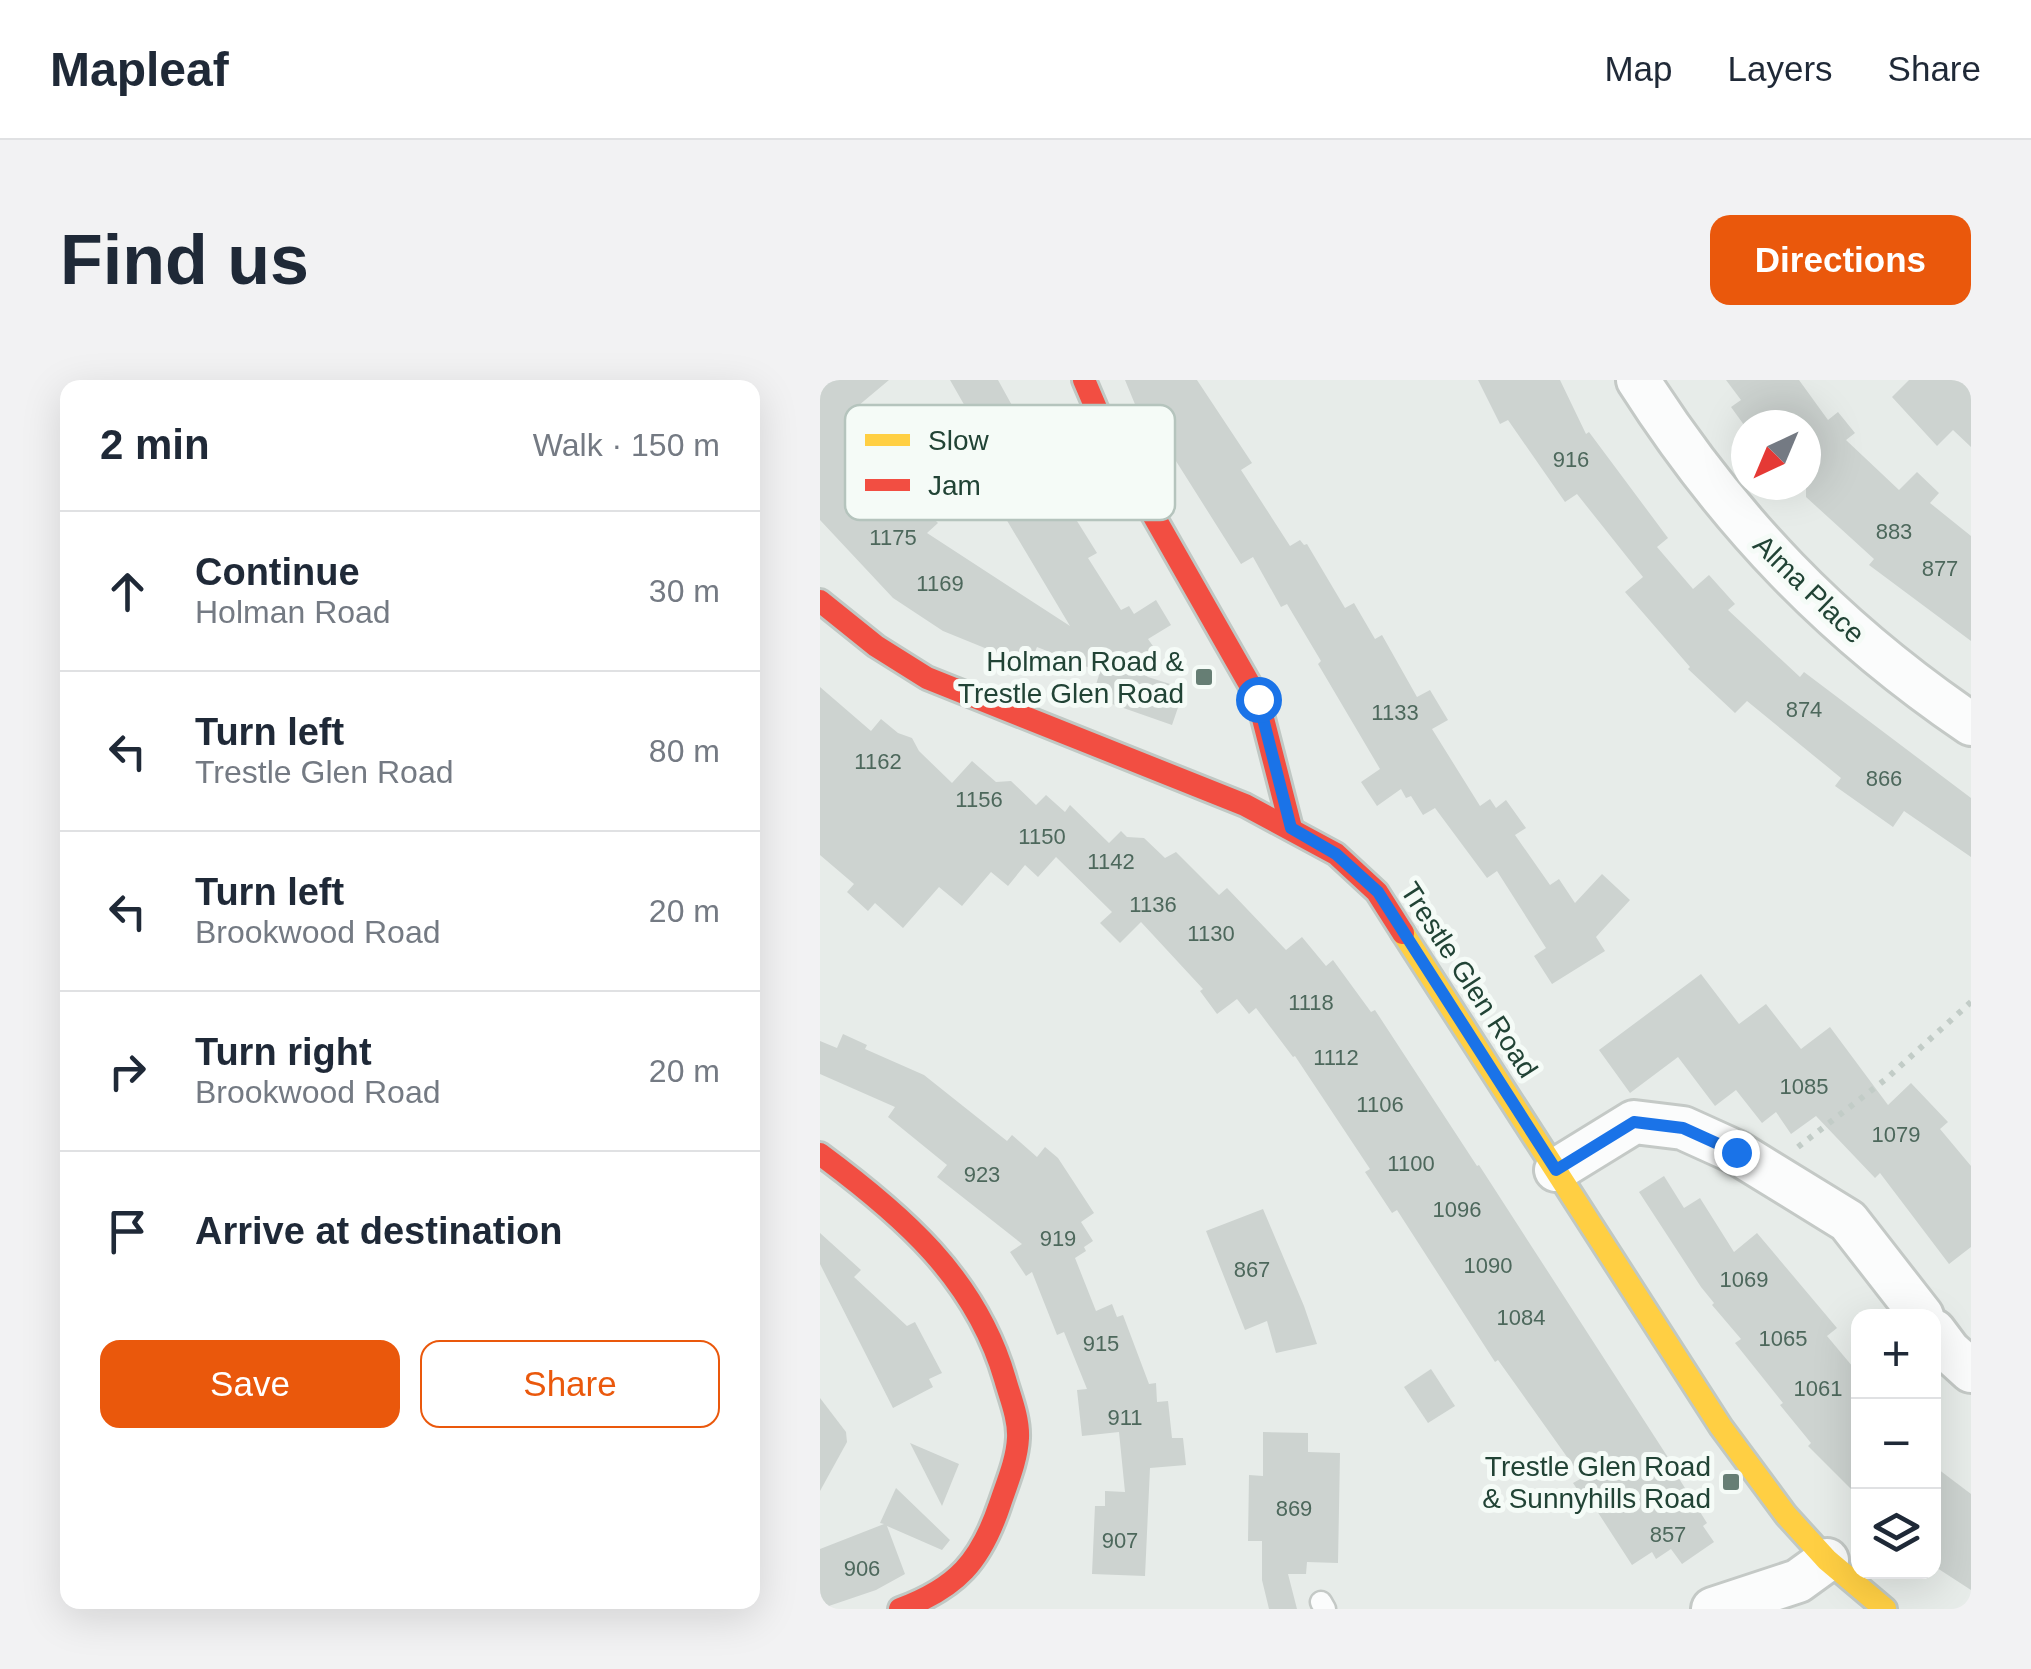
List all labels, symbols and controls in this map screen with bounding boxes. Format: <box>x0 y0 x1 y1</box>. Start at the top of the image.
text: Mapleaf <box>50 43 229 96</box>
text: Map <box>1604 49 1673 88</box>
text: Layers <box>1728 49 1833 88</box>
text: Share <box>1888 49 1981 88</box>
button: Directions <box>1710 215 1971 305</box>
text: Find us <box>60 221 309 299</box>
legend <box>845 405 1175 520</box>
north arrow <box>1731 410 1821 500</box>
text: 2 min <box>100 421 210 468</box>
text: Slow <box>928 425 989 456</box>
text: Walk · 150 m <box>533 427 720 463</box>
house number: 916 <box>1553 447 1589 472</box>
text: Jam <box>928 470 981 501</box>
house number: 883 <box>1876 519 1912 544</box>
house number: 1175 <box>869 525 917 550</box>
street label: Alma Place <box>1747 529 1871 649</box>
text: Continue <box>195 551 360 593</box>
house number: 877 <box>1922 556 1958 581</box>
icon: ahead <box>100 564 155 619</box>
house number: 1169 <box>916 571 964 596</box>
text: 30 m <box>649 573 720 609</box>
text: Holman Road <box>195 594 391 630</box>
place label: Holman Road & Trestle Glen Road <box>958 646 1184 709</box>
marker: Holman Road & Trestle Glen Road <box>1193 666 1215 688</box>
route start <box>1236 677 1282 723</box>
house number: 874 <box>1786 697 1822 722</box>
house number: 1133 <box>1371 700 1419 725</box>
text: Turn left <box>195 711 344 753</box>
icon: left <box>100 724 155 779</box>
text: 80 m <box>649 733 720 769</box>
house number: 1162 <box>854 749 902 774</box>
text: Trestle Glen Road <box>195 754 453 790</box>
house number: 866 <box>1866 766 1902 791</box>
house number: 1156 <box>955 787 1003 812</box>
house number: 1150 <box>1018 824 1066 849</box>
house number: 1142 <box>1087 849 1135 874</box>
text: Turn left <box>195 871 344 913</box>
street label: Trestle Glen Road <box>1394 877 1544 1083</box>
icon: left <box>100 884 155 939</box>
house number: 1136 <box>1129 892 1177 917</box>
text: 20 m <box>649 893 720 929</box>
text: Brookwood Road <box>195 914 440 950</box>
house number: 1130 <box>1187 921 1235 946</box>
house number: 1118 <box>1288 990 1334 1015</box>
text: Turn right <box>195 1031 372 1073</box>
icon: right <box>100 1044 155 1099</box>
house number: 1112 <box>1313 1045 1359 1070</box>
text: 20 m <box>649 1053 720 1089</box>
text: Brookwood Road <box>195 1074 440 1110</box>
house number: 1085 <box>1780 1074 1828 1099</box>
house number: 1106 <box>1356 1092 1404 1117</box>
house number: 1079 <box>1872 1122 1920 1147</box>
route end <box>1714 1130 1760 1176</box>
house number: 1100 <box>1387 1151 1435 1176</box>
house number: 923 <box>964 1162 1000 1187</box>
house number: 1096 <box>1433 1197 1481 1222</box>
icon: arrive <box>100 1204 155 1259</box>
text: Arrive at destination <box>195 1210 562 1252</box>
house number: 919 <box>1040 1226 1076 1251</box>
house number: 1090 <box>1464 1253 1512 1278</box>
house number: 867 <box>1234 1257 1270 1282</box>
house number: 1069 <box>1720 1267 1768 1292</box>
house number: 1084 <box>1497 1305 1545 1330</box>
map controls <box>1851 1309 1941 1579</box>
button: + <box>1851 1309 1941 1399</box>
house number: 1065 <box>1759 1326 1807 1351</box>
house number: 915 <box>1083 1331 1119 1356</box>
button: Save <box>100 1340 400 1428</box>
button: Share <box>420 1340 720 1428</box>
house number: 1061 <box>1794 1376 1842 1401</box>
button: − <box>1851 1399 1941 1489</box>
house number: 911 <box>1107 1405 1143 1430</box>
place label: Trestle Glen Road & Sunnyhills Road <box>1482 1451 1711 1514</box>
marker: Trestle Glen Road & Sunnyhills Road <box>1720 1471 1742 1493</box>
button: layers <box>1851 1489 1941 1579</box>
house number: 869 <box>1276 1496 1312 1521</box>
house number: 857 <box>1650 1522 1686 1547</box>
house number: 907 <box>1102 1528 1138 1553</box>
house number: 906 <box>844 1556 880 1581</box>

